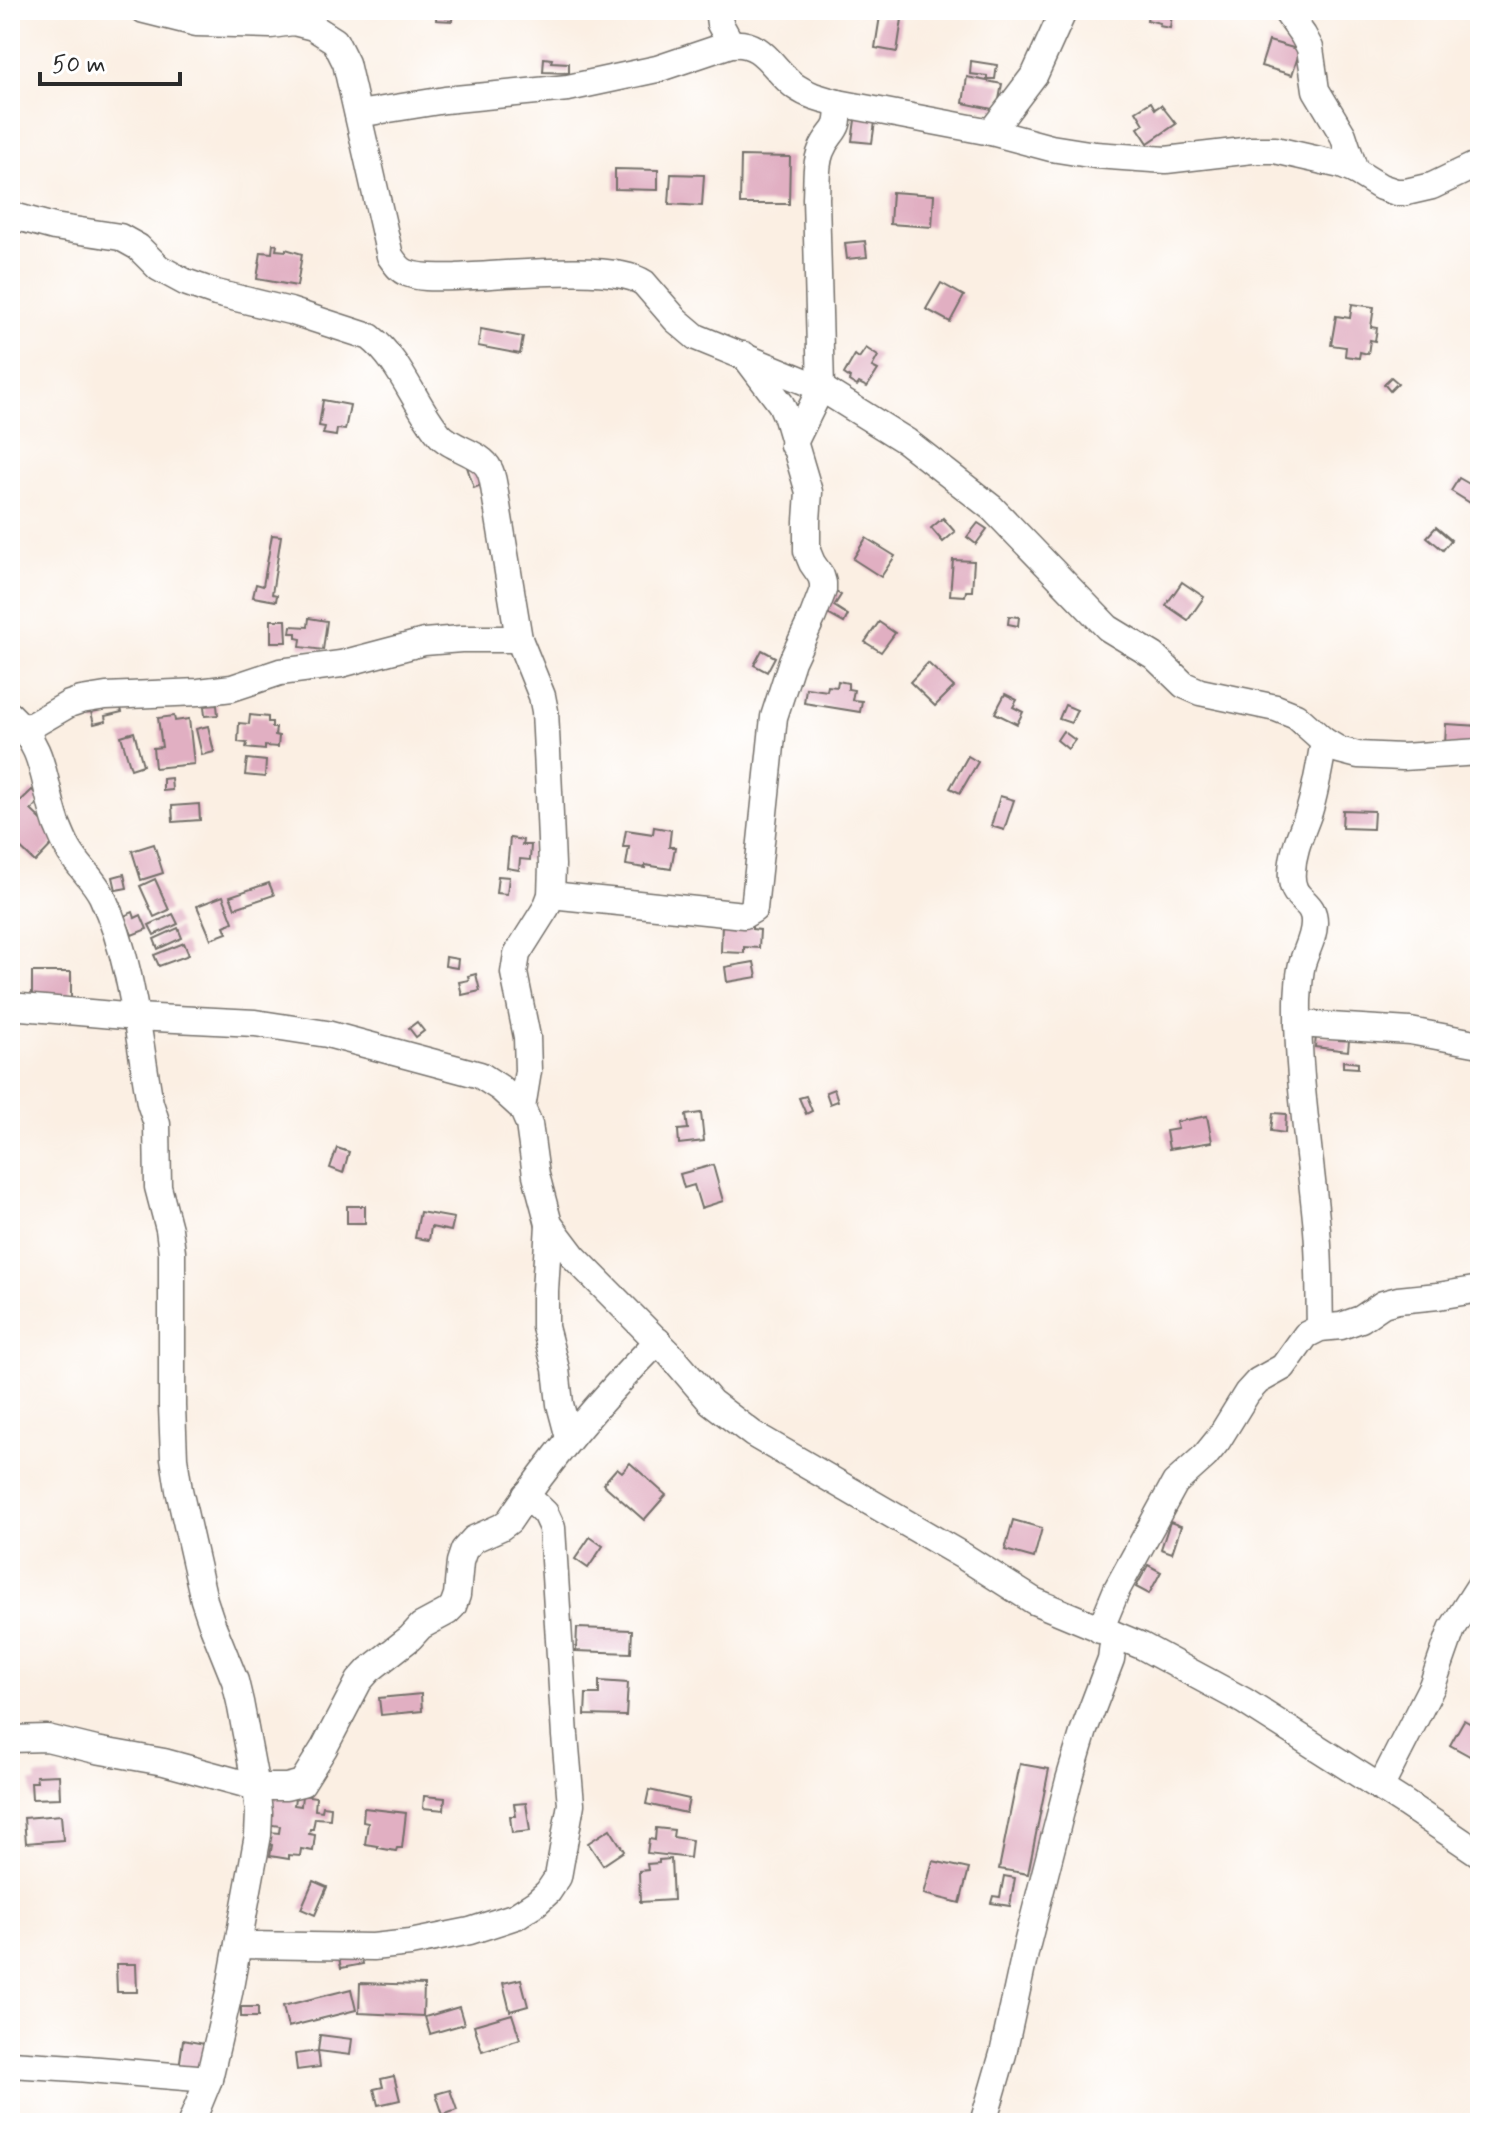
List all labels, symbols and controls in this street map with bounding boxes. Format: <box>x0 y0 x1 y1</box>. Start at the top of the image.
scale bar <box>40 36 180 86</box>
text: 50 m <box>52 50 106 81</box>

